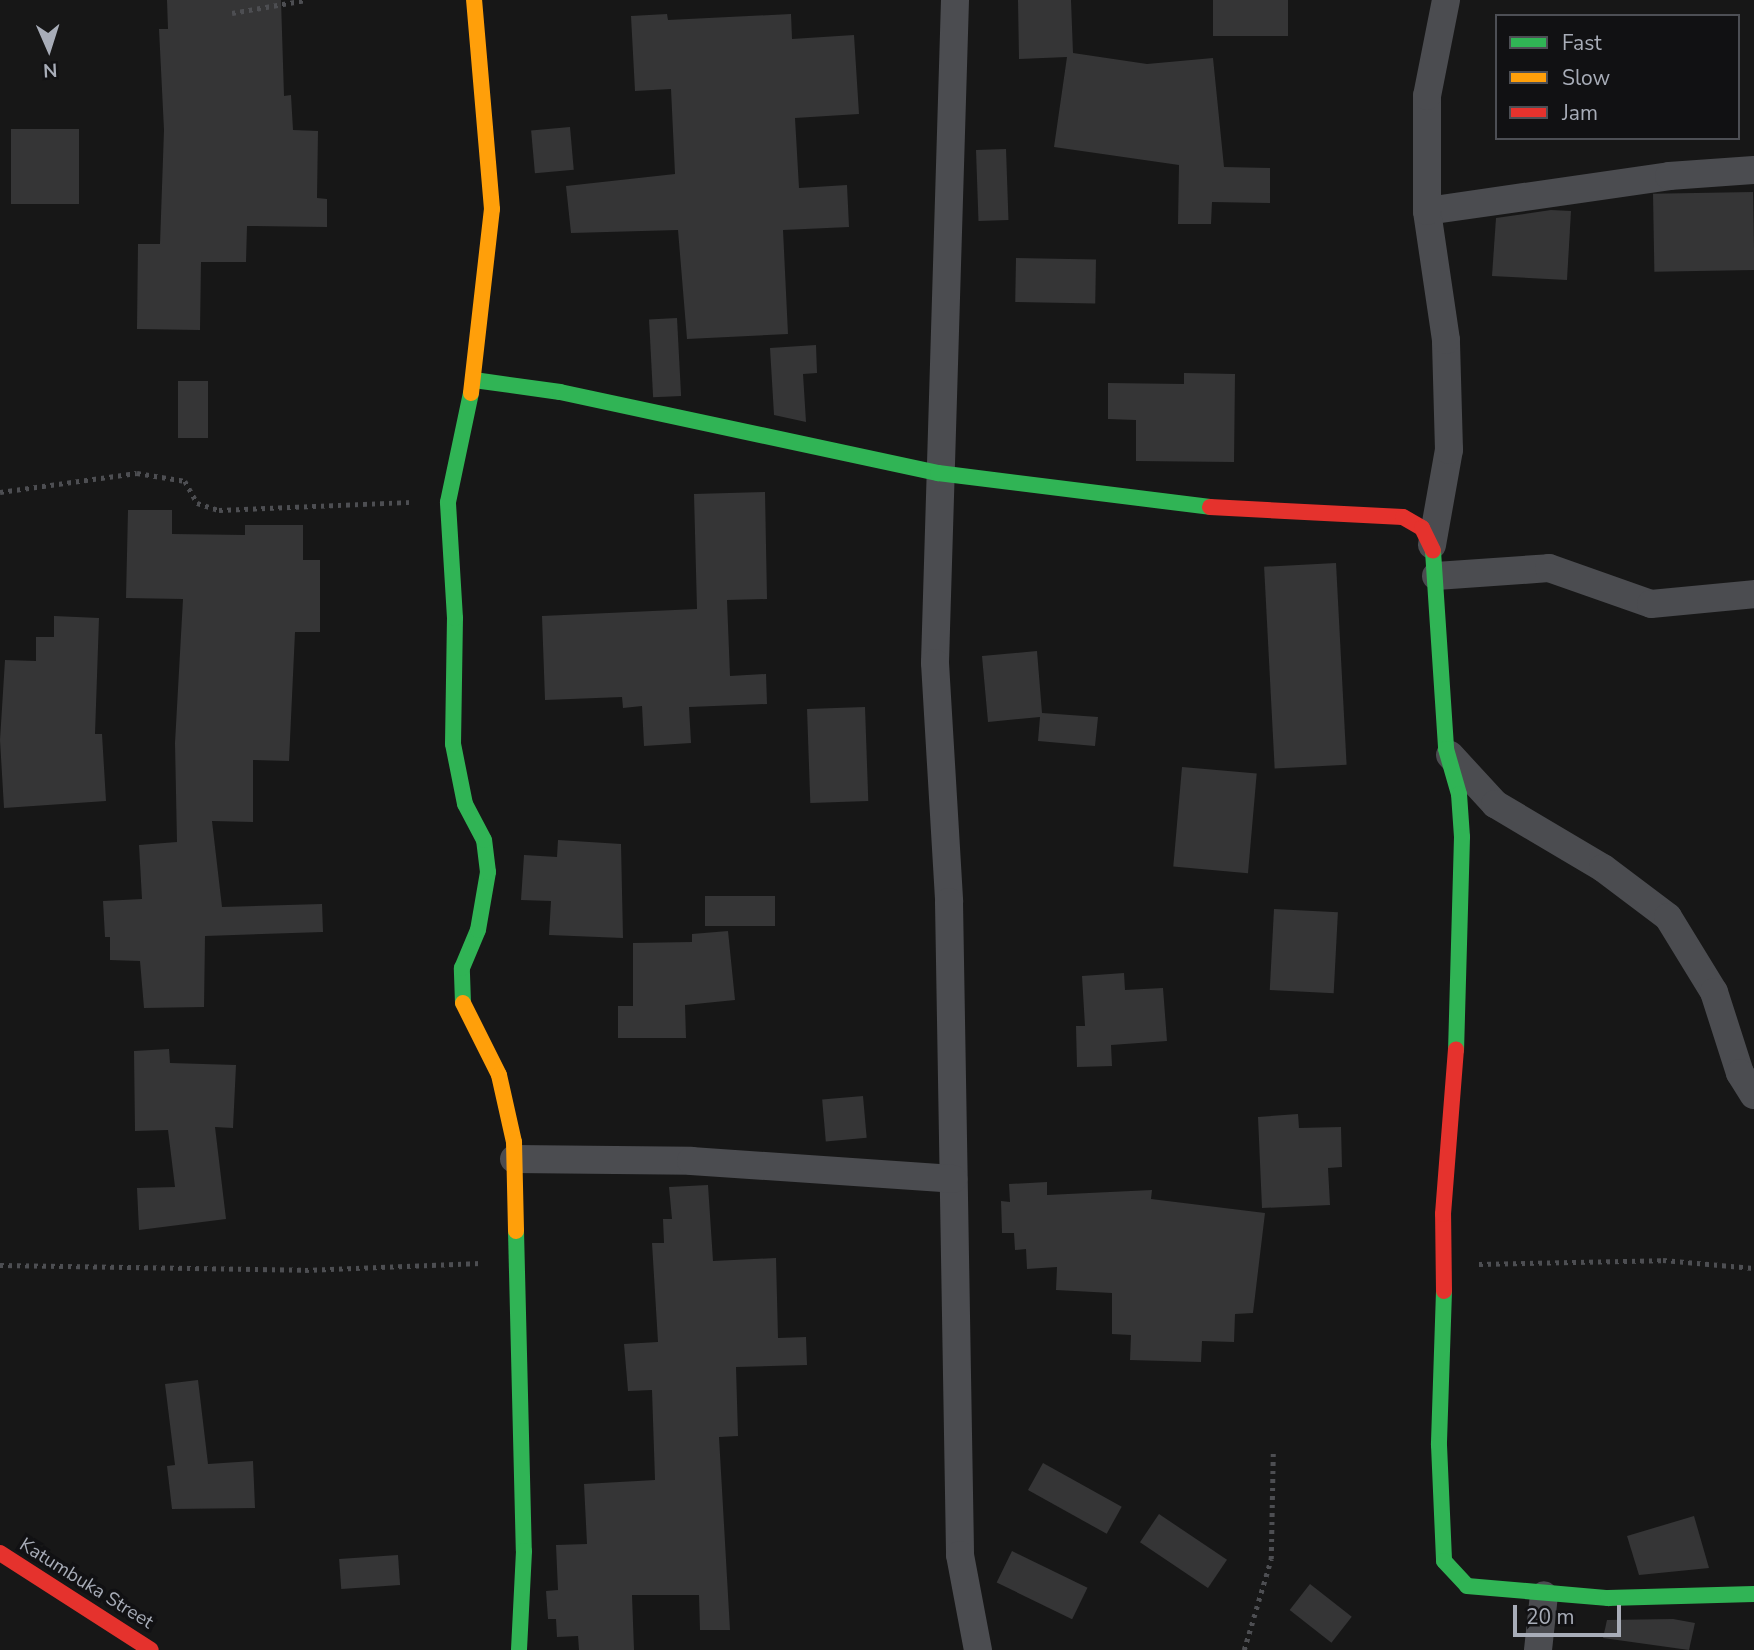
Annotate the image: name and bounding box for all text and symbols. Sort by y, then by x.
north arrow [14,14,84,84]
legend [1495,14,1740,140]
text: Fast [1562,29,1602,57]
text: N [42,57,58,83]
text: Slow [1562,64,1610,92]
text: Jam [1562,99,1598,127]
street label: Katumbuka Street [15,1534,157,1634]
scale bar [1516,1590,1624,1634]
text: 20 m [1526,1603,1575,1631]

